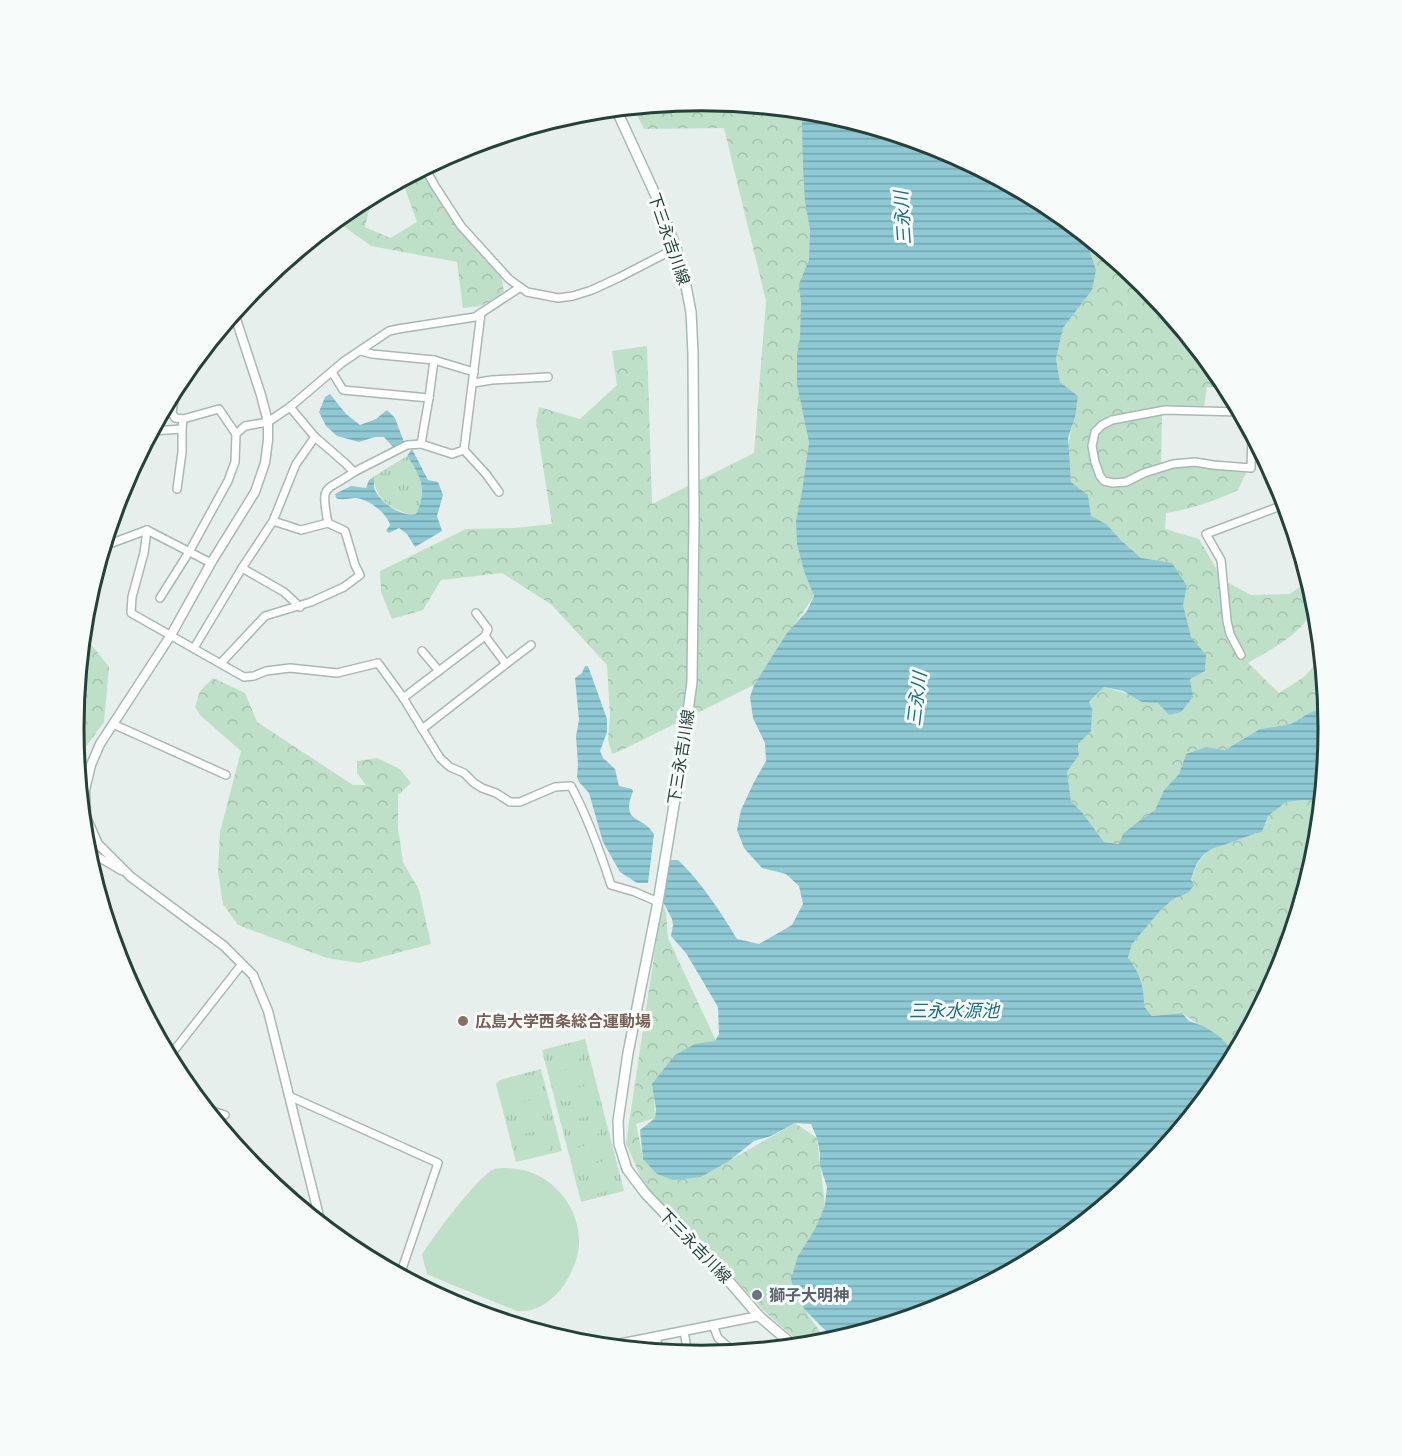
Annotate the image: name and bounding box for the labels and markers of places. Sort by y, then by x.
place label: 広島大学西条総合運動場 [475,1012,651,1030]
marker: 広島大学西条総合運動場 [456,1014,470,1028]
place label: 獅子大明神 [769,1286,849,1304]
marker: 獅子大明神 [750,1288,764,1302]

